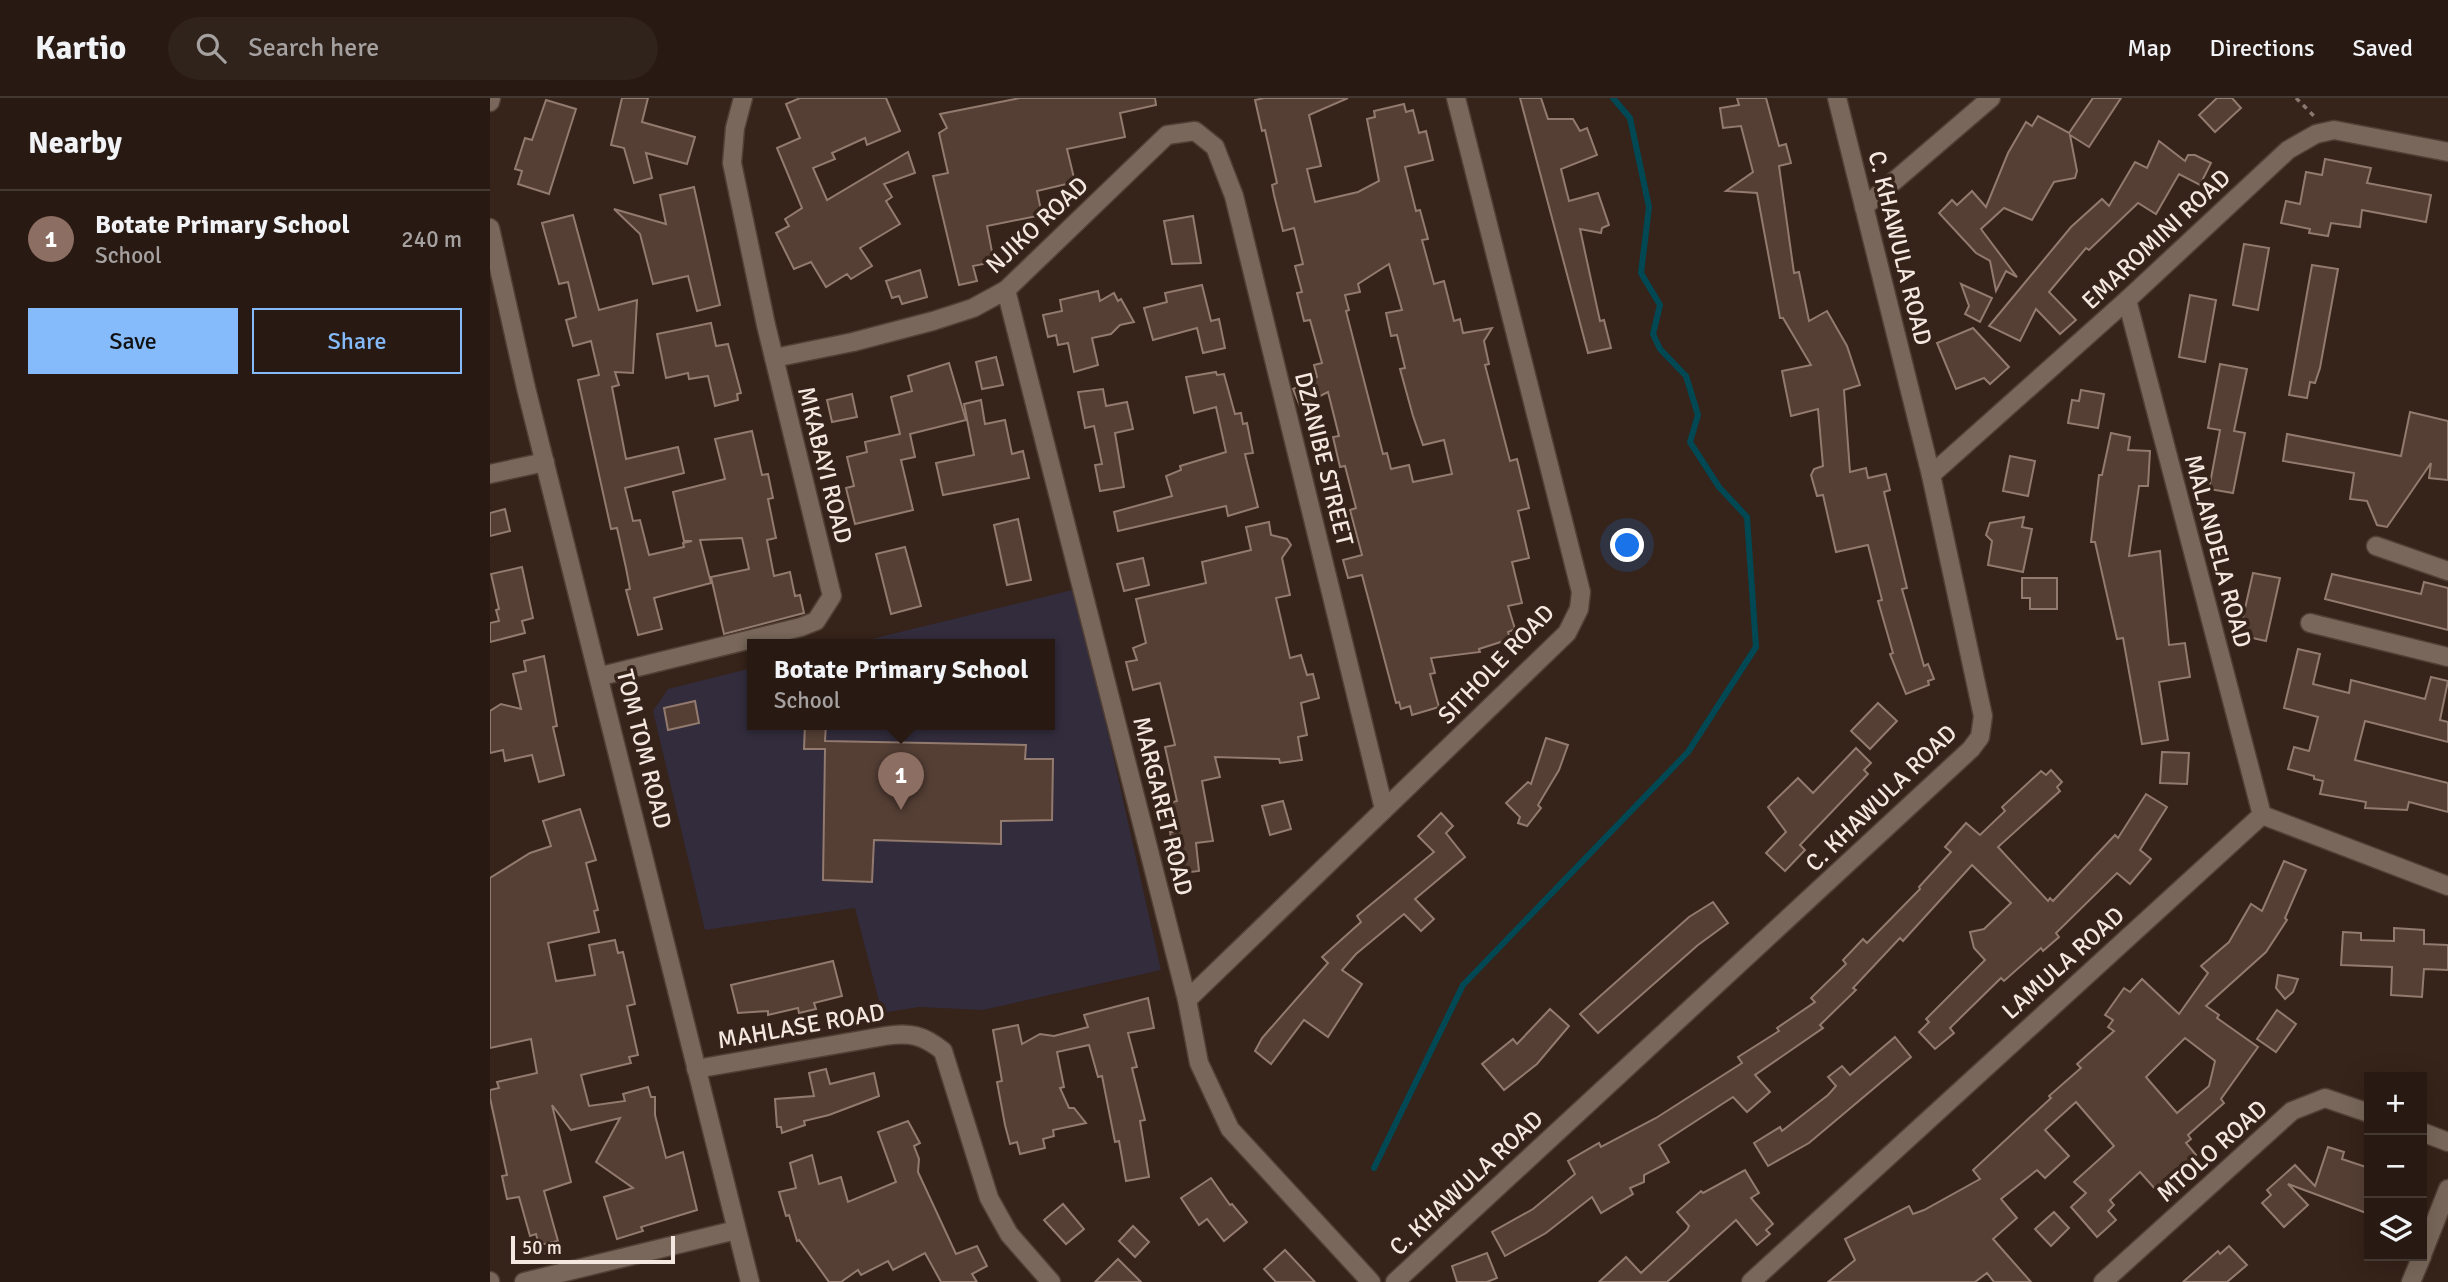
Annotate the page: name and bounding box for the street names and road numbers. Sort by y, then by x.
street label: C. KHAWULA ROAD [1861,148,1939,348]
street label: EMAROMINI ROAD [2075,162,2237,316]
street label: NJIKO ROAD [980,170,1094,280]
street label: DZANIBE STREET [1288,369,1360,549]
street label: MKABAYI ROAD [791,384,859,546]
street label: MALANDELA ROAD [2178,451,2258,651]
street label: SITHOLE ROAD [1431,598,1561,730]
street label: TOM TOM ROAD [610,666,678,832]
street label: MARGARET ROAD [1126,714,1200,898]
street label: C. KHAWULA ROAD [1799,718,1963,878]
street label: LAMULA ROAD [1996,900,2130,1026]
street label: MAHLASE ROAD [715,997,887,1055]
street label: MTOLO ROAD [2150,1093,2274,1209]
street label: C. KHAWULA ROAD [1383,1104,1549,1262]

